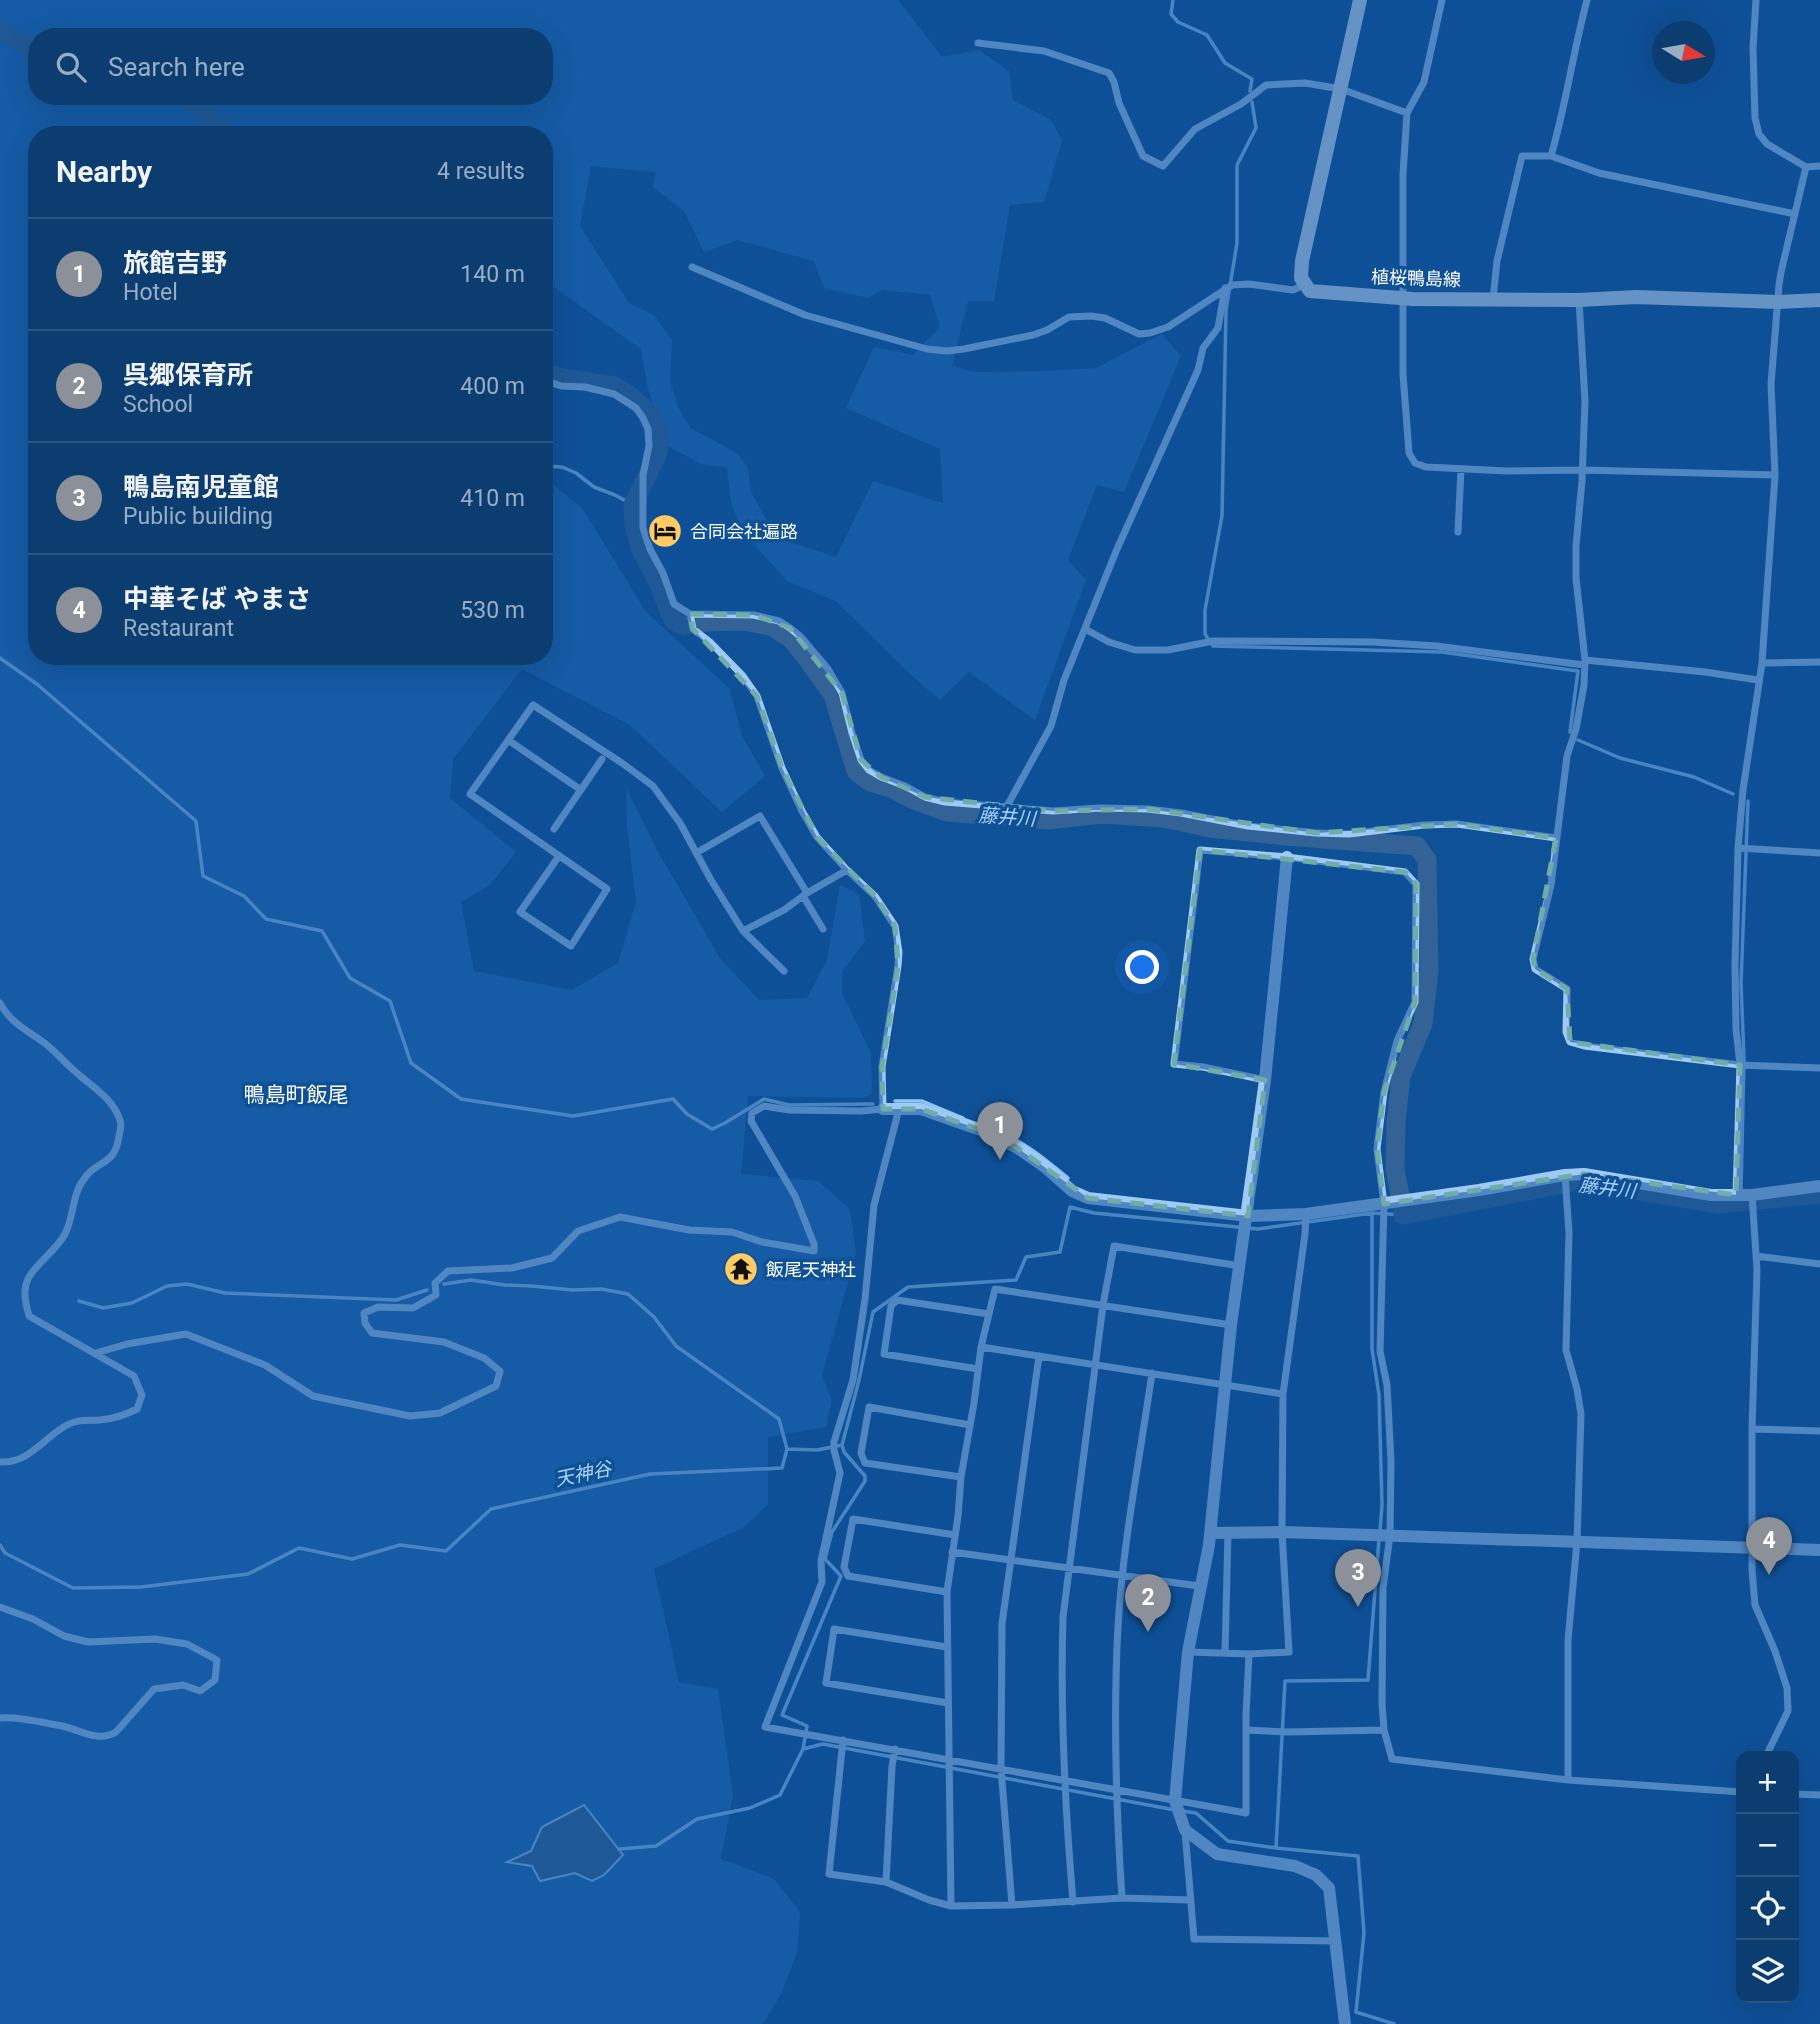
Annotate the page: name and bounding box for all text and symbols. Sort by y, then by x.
north arrow [1652,21,1715,84]
search box [28,28,553,105]
icon: search [52,48,90,86]
text: Search here [108,52,245,82]
text: Nearby [56,154,152,189]
text: 4 results [437,158,525,185]
text: 旅館吉野 [123,248,227,278]
text: 1 [72,261,86,288]
text: 140 m [460,261,525,288]
street label: 植桜鴨島線 [1371,266,1461,290]
text: Hotel [123,279,178,306]
text: 呉郷保育所 [123,360,253,390]
text: 2 [72,373,86,400]
text: 400 m [460,373,525,400]
text: School [123,391,193,418]
text: 鴨島南児童館 [123,472,279,502]
text: 3 [72,485,86,512]
text: 410 m [460,485,525,512]
text: Public building [123,503,273,530]
hotel icon: 合同会社遍路 [646,512,684,550]
place label: 合同会社遍路 [690,521,798,542]
text: 中華そば やまさ [123,584,311,614]
text: 4 [72,597,86,624]
text: 530 m [460,597,525,624]
text: Restaurant [123,615,234,642]
water label: 藤井川 [978,804,1038,831]
your location [1125,950,1159,984]
district label: 鴨島町飯尾 [244,1083,349,1107]
pin: 1 [977,1102,1023,1160]
water label: 藤井川 [1577,1173,1639,1203]
temple icon: 飯尾天神社 [722,1250,760,1288]
place label: 飯尾天神社 [766,1259,856,1280]
water label: 天神谷 [553,1456,615,1491]
pin: 4 [1746,1517,1792,1575]
pin: 3 [1335,1549,1381,1607]
pin: 2 [1125,1574,1171,1632]
map controls [1736,1751,1799,2003]
button: + [1736,1751,1799,1814]
button: − [1736,1814,1799,1877]
button: locate [1736,1877,1799,1940]
button: layers [1736,1940,1799,2003]

